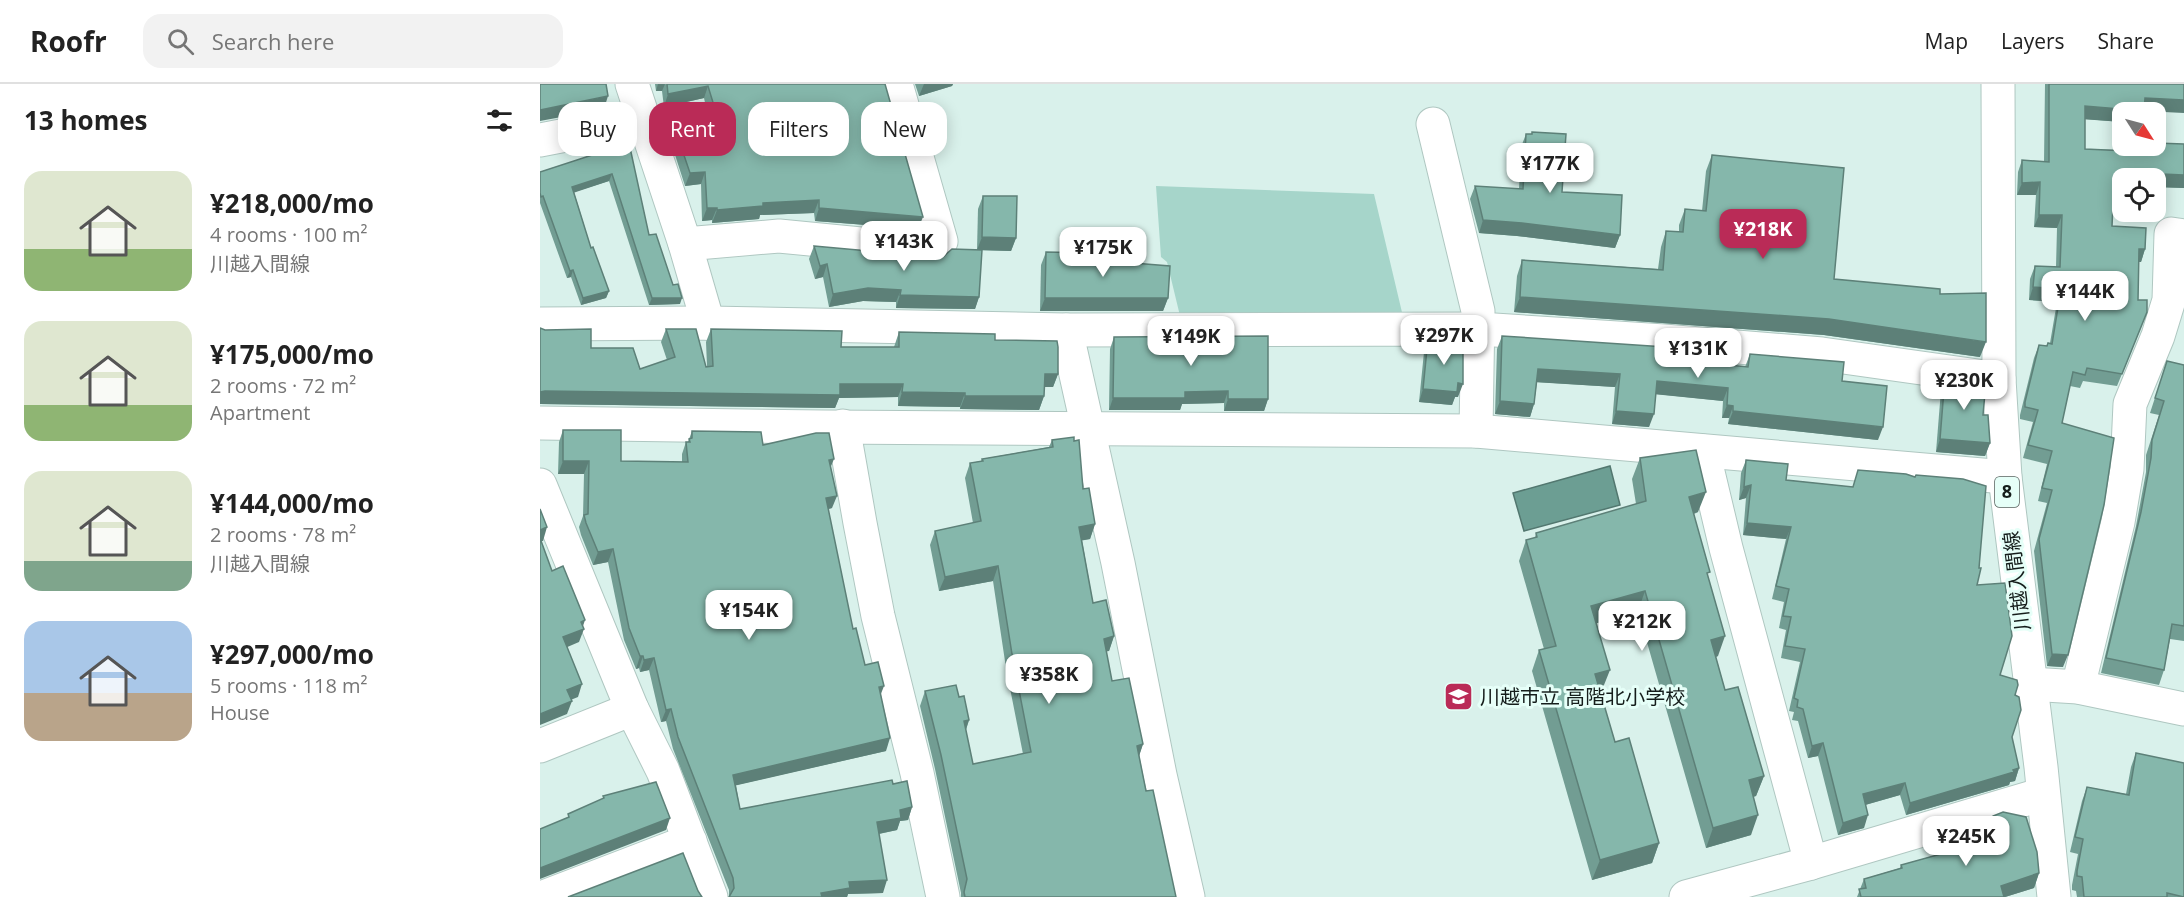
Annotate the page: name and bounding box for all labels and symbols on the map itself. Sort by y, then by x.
north arrow [2112,102,2166,156]
pin: ¥177K [1508,143,1592,194]
pin: ¥218K [1721,209,1805,260]
pin: ¥143K [862,221,946,272]
pin: ¥175K [1061,227,1145,278]
pin: ¥144K [2043,271,2127,322]
pin: ¥297K [1402,315,1486,366]
pin: ¥149K [1149,316,1233,367]
pin: ¥131K [1656,328,1740,379]
pin: ¥230K [1922,360,2006,411]
road number: 8 [1995,477,2019,507]
street label: 川越入間線 [1997,530,2036,632]
pin: ¥154K [707,590,791,641]
pin: ¥212K [1600,601,1684,652]
pin: ¥358K [1007,654,1091,705]
school or university icon: 川越市立 高階北小学校 [1443,681,1475,713]
place label: 川越市立 高階北小学校 [1480,683,1685,710]
pin: ¥245K [1924,816,2008,867]

